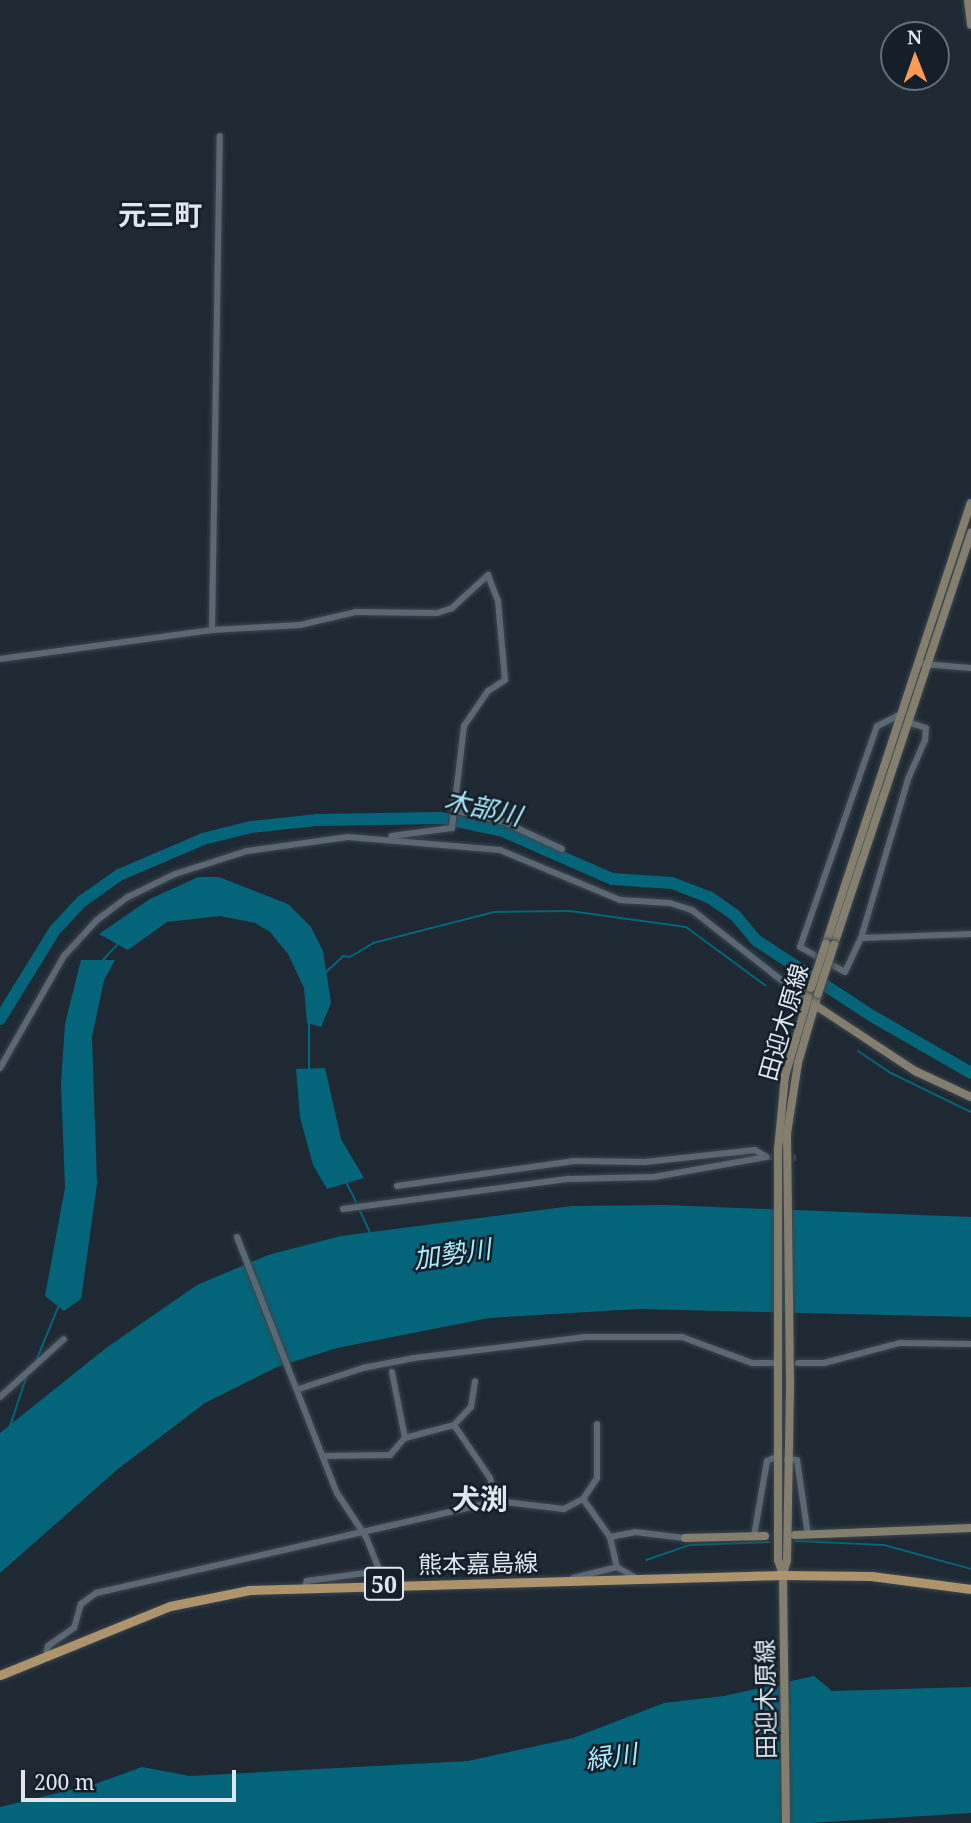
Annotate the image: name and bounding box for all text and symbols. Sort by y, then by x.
north arrow [880,21,950,91]
text: N [907,24,922,50]
district label: 元三町 [118,197,202,231]
water label: 木部川 [441,784,525,832]
street label: 田迎木原線 [753,960,813,1084]
water label: 加勢川 [411,1233,493,1275]
district label: 犬渕 [452,1481,508,1515]
street label: 熊本嘉島線 [418,1548,538,1578]
road number: 50 [363,1564,405,1604]
street label: 田迎木原線 [750,1639,780,1759]
water label: 緑川 [583,1738,639,1776]
scale bar [24,1756,240,1800]
text: 200 m [34,1768,95,1796]

